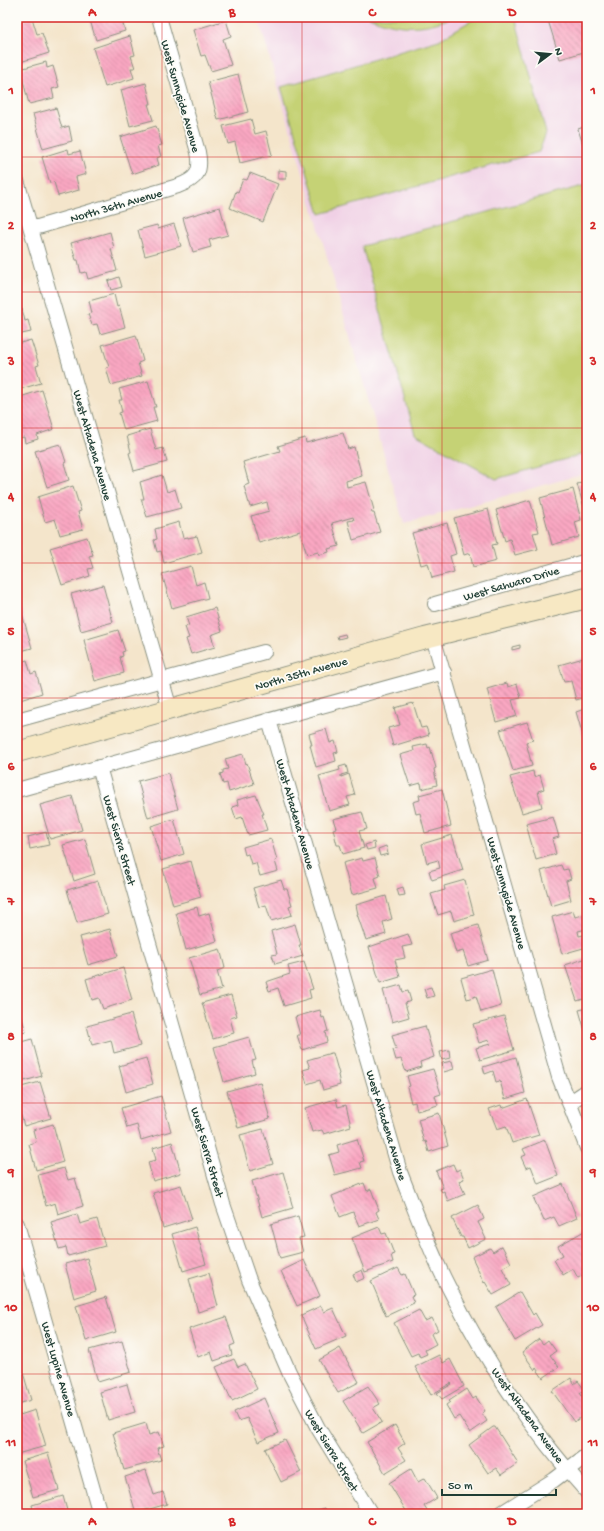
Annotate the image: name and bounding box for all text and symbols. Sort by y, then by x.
text: A [87,6,97,21]
text: B [228,6,237,21]
text: C [367,6,377,21]
text: D [507,6,517,21]
north arrow [530,34,570,74]
street label: West Sunnyside Avenue [156,39,202,155]
text: N [551,47,564,57]
text: 1 [7,84,14,99]
text: 1 [589,84,596,99]
street label: North 36th Avenue [69,187,165,227]
text: 2 [8,219,15,234]
text: 2 [590,219,597,234]
text: 3 [7,355,15,370]
text: 3 [589,355,597,370]
street label: West Altadena Avenue [69,389,114,503]
text: 4 [7,490,15,505]
text: 4 [589,490,597,505]
street label: West Sahuaro Drive [462,564,562,605]
text: 5 [8,625,15,640]
text: 5 [590,625,597,640]
street label: North 35th Avenue [254,655,350,695]
street label: West Altadena Avenue [272,758,317,872]
text: 6 [8,760,15,775]
text: 6 [590,760,597,775]
street label: West Sierra Street [99,794,138,888]
street label: West Sunnyside Avenue [482,836,528,952]
text: 7 [7,895,16,910]
text: 7 [589,895,598,910]
text: 8 [7,1030,15,1045]
text: 8 [589,1030,597,1045]
street label: West Altadena Avenue [362,1069,409,1183]
street label: West Sierra Street [187,1106,226,1200]
text: 9 [7,1166,15,1181]
text: 9 [589,1166,597,1181]
text: 10 [4,1301,18,1316]
text: 10 [586,1301,600,1316]
street label: West Lupine Avenue [37,1321,78,1419]
street label: West Altadena Avenue [487,1366,566,1467]
street label: West Sierra Street [300,1408,361,1495]
text: 11 [5,1436,16,1451]
text: 11 [587,1436,598,1451]
scale bar [442,1471,556,1497]
text: 50 m [448,1480,473,1494]
text: A [87,1515,97,1530]
text: B [228,1515,237,1530]
text: C [367,1515,377,1530]
text: D [507,1515,517,1530]

